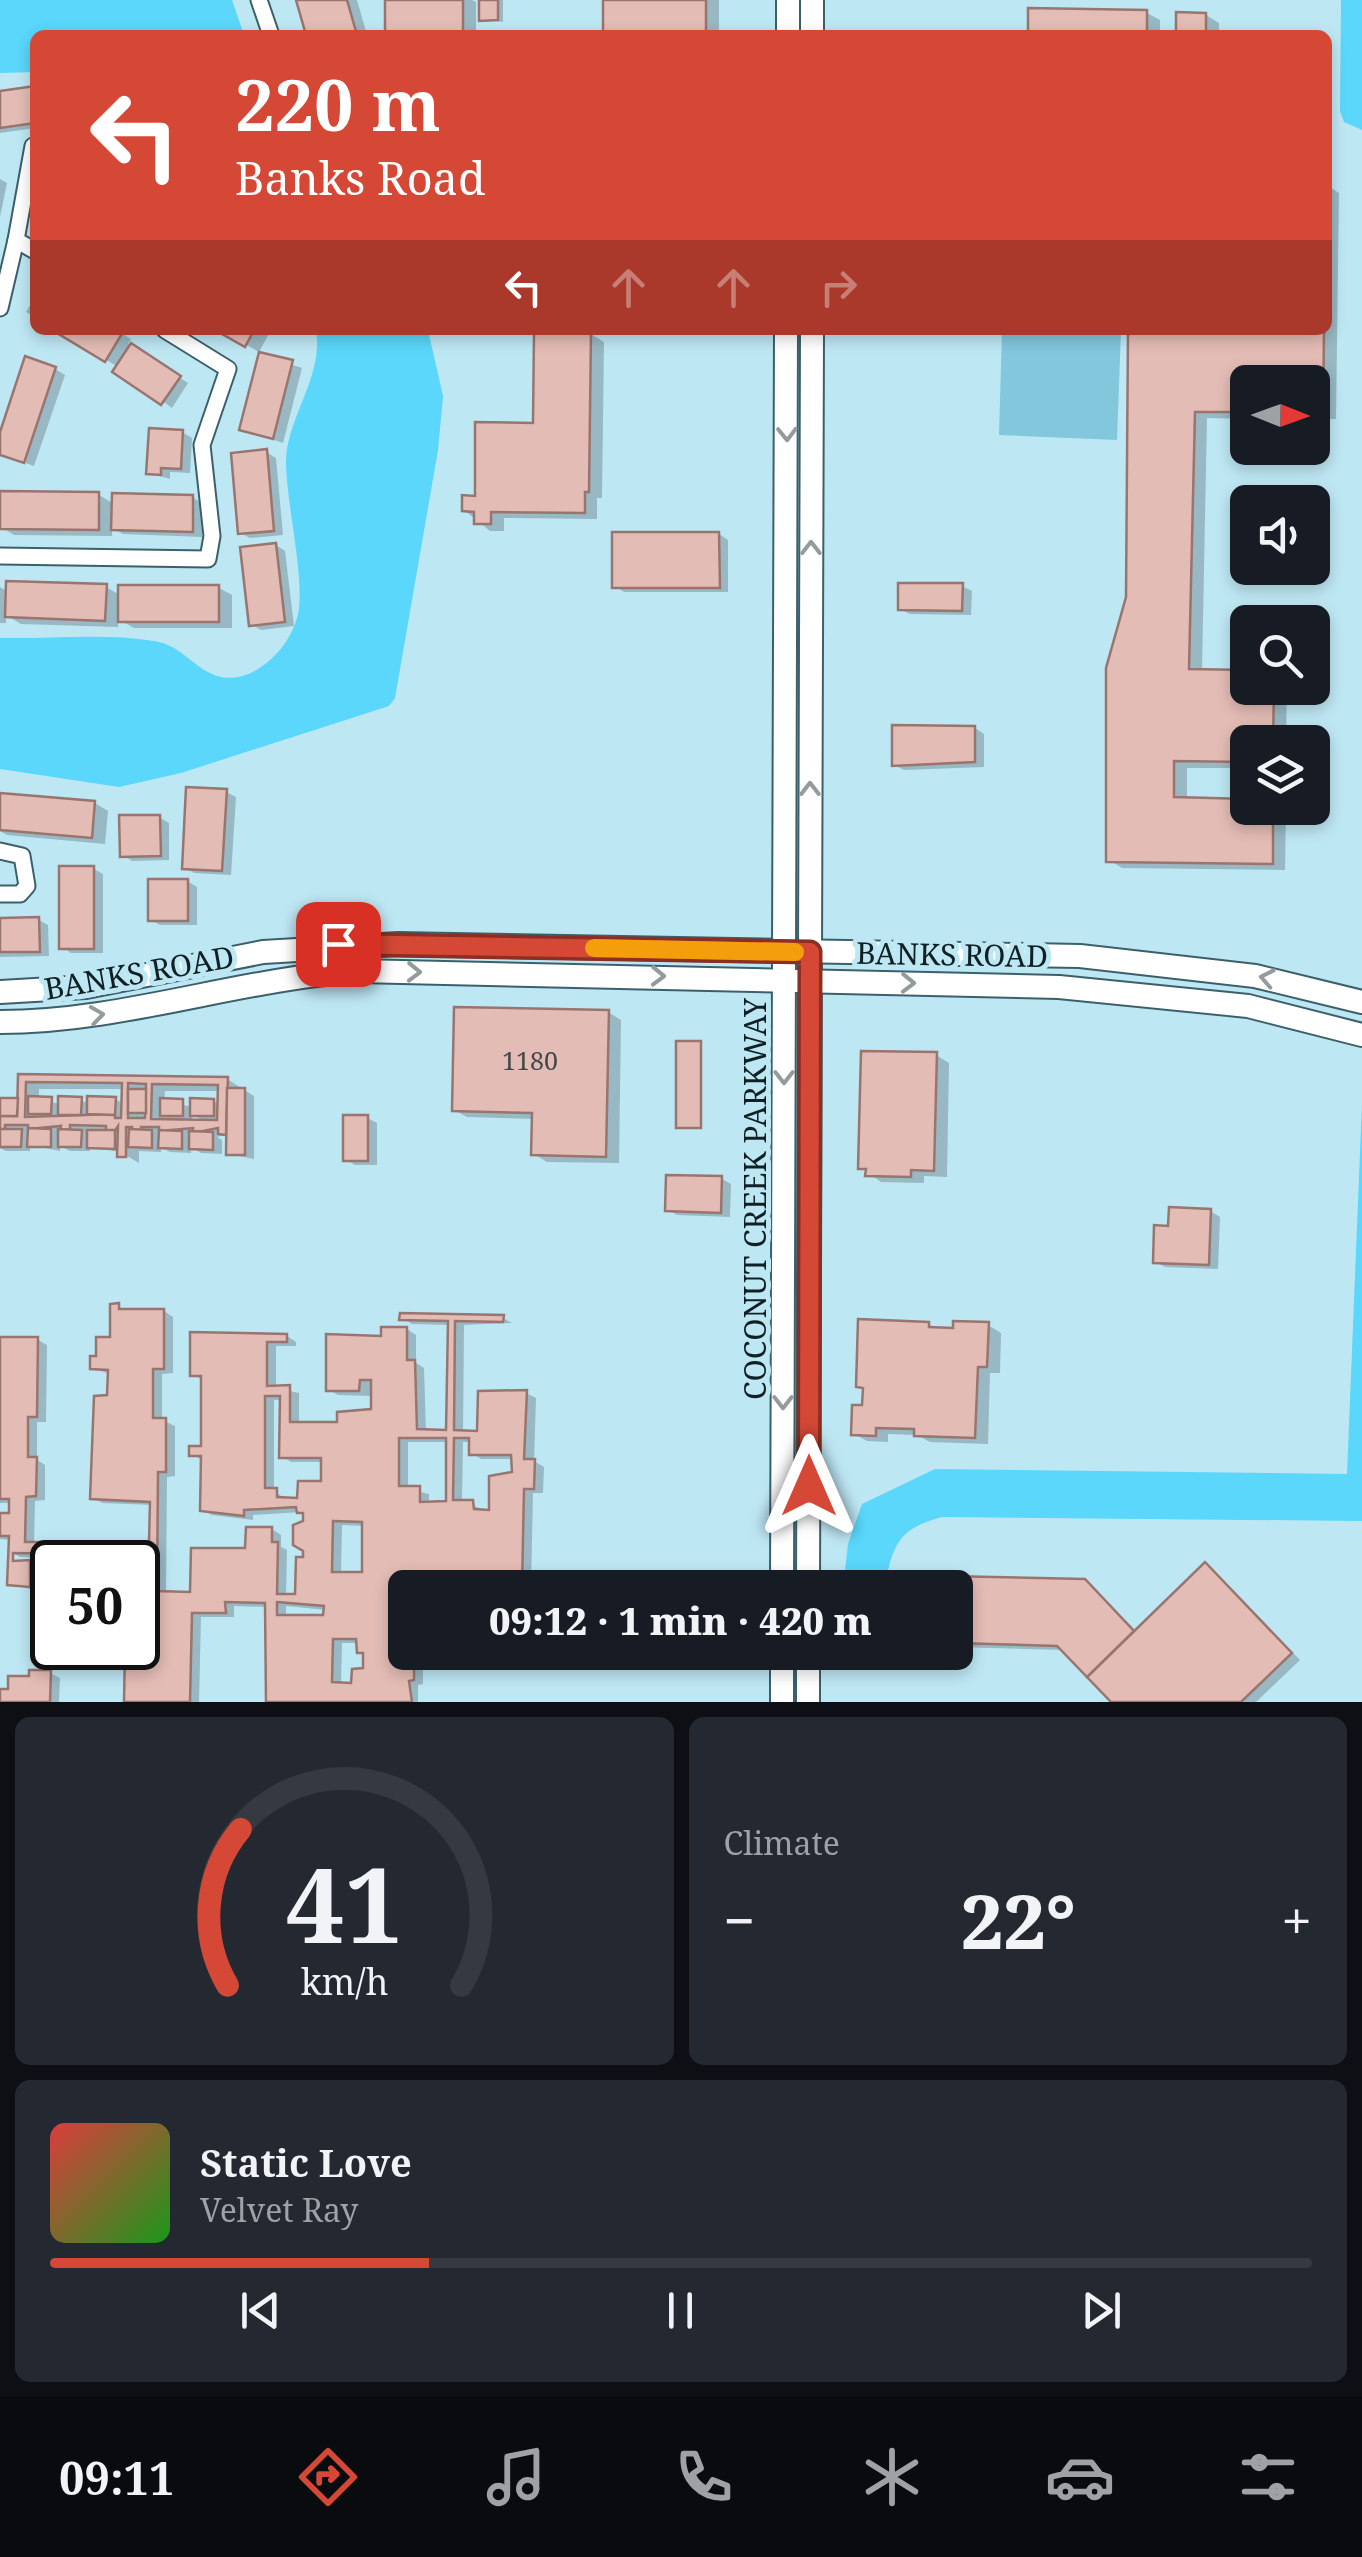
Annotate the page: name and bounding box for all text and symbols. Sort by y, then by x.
text: 220 m [235,56,441,152]
icon: left [70,70,200,200]
text: Banks Road [235,147,486,208]
icon: left [496,260,551,315]
icon: ahead [601,260,656,315]
icon: ahead [706,260,761,315]
icon: right [811,260,866,315]
north arrow [1230,365,1330,465]
map controls [1230,365,1330,825]
one-way arrow [776,426,797,442]
button: sound [1230,485,1330,585]
one-way arrow [800,539,822,554]
button: search [1230,605,1330,705]
button: layers [1230,725,1330,825]
one-way arrow [799,781,821,796]
pin [296,902,381,987]
icon: arrive [311,917,366,972]
street label: BANKS ROAD [856,932,1048,976]
street label: BANKS ROAD [41,935,237,1009]
one-way arrow [406,961,422,983]
one-way arrow [651,965,667,986]
one-way arrow [1259,969,1276,990]
one-way arrow [901,973,917,994]
street label: COCONUT CREEK PARKWAY [734,998,775,1400]
one-way arrow [89,1006,105,1027]
house number: 1180 [502,1043,558,1077]
one-way arrow [773,1070,795,1085]
one-way arrow [772,1394,794,1410]
position arrow [757,1434,861,1538]
speed limit sign: 50 [30,1540,160,1670]
text: 09:12 · 1 min · 420 m [489,1594,872,1646]
text: Climate [724,1821,840,1864]
text: 41 [285,1832,403,1973]
text: 22° [961,1869,1076,1971]
text: − [724,1882,755,1957]
text: + [1281,1882,1312,1957]
text: km/h [300,1957,388,2005]
text: Static Love [200,2136,412,2188]
text: Velvet Ray [200,2188,358,2231]
icon: previous [233,2283,288,2338]
icon: pause [653,2283,708,2338]
icon: next [1074,2283,1129,2338]
icon: directions [293,2442,363,2512]
icon: music [481,2442,551,2512]
icon: phone [669,2442,739,2512]
icon: climate [857,2442,927,2512]
icon: car [1045,2442,1115,2512]
icon: filters [1233,2442,1303,2512]
text: 09:11 [59,2447,174,2508]

